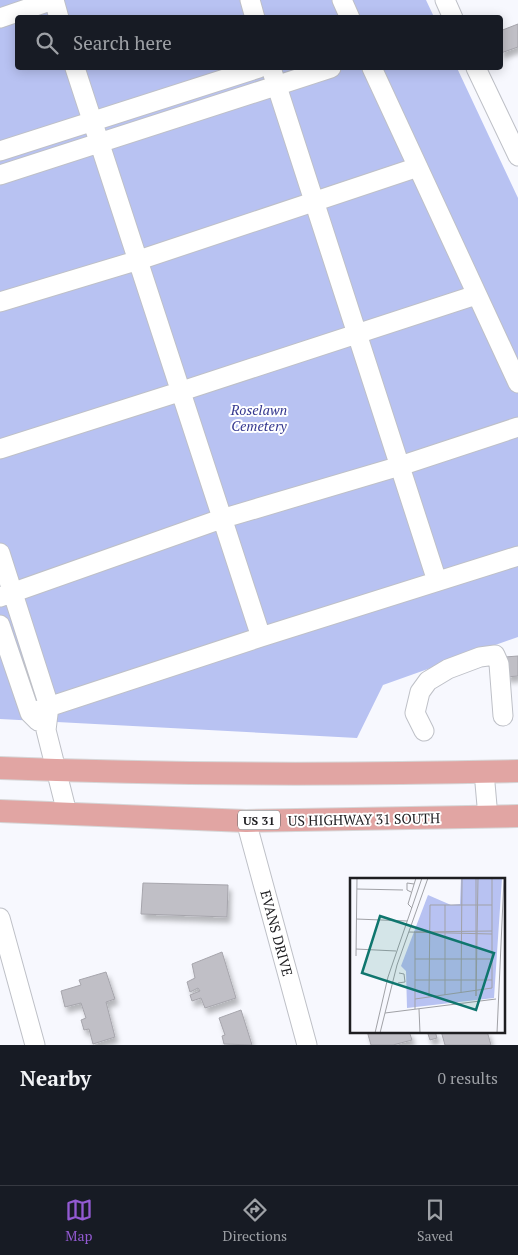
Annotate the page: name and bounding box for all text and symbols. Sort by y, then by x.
search box [15,15,503,70]
icon: search [33,29,61,57]
text: Search here [73,30,172,55]
park label: Roselawn Cemetery [230,400,287,435]
street label: US HIGHWAY 31 SOUTH [288,808,440,830]
road number: US 31 [238,810,280,830]
inset map [350,878,506,1032]
street label: EVANS DRIVE [256,888,298,978]
text: Nearby [20,1064,91,1092]
text: 0 results [438,1067,498,1089]
tab: Map [65,1196,93,1245]
tab: Directions [223,1196,287,1245]
tab: Saved [417,1196,453,1245]

